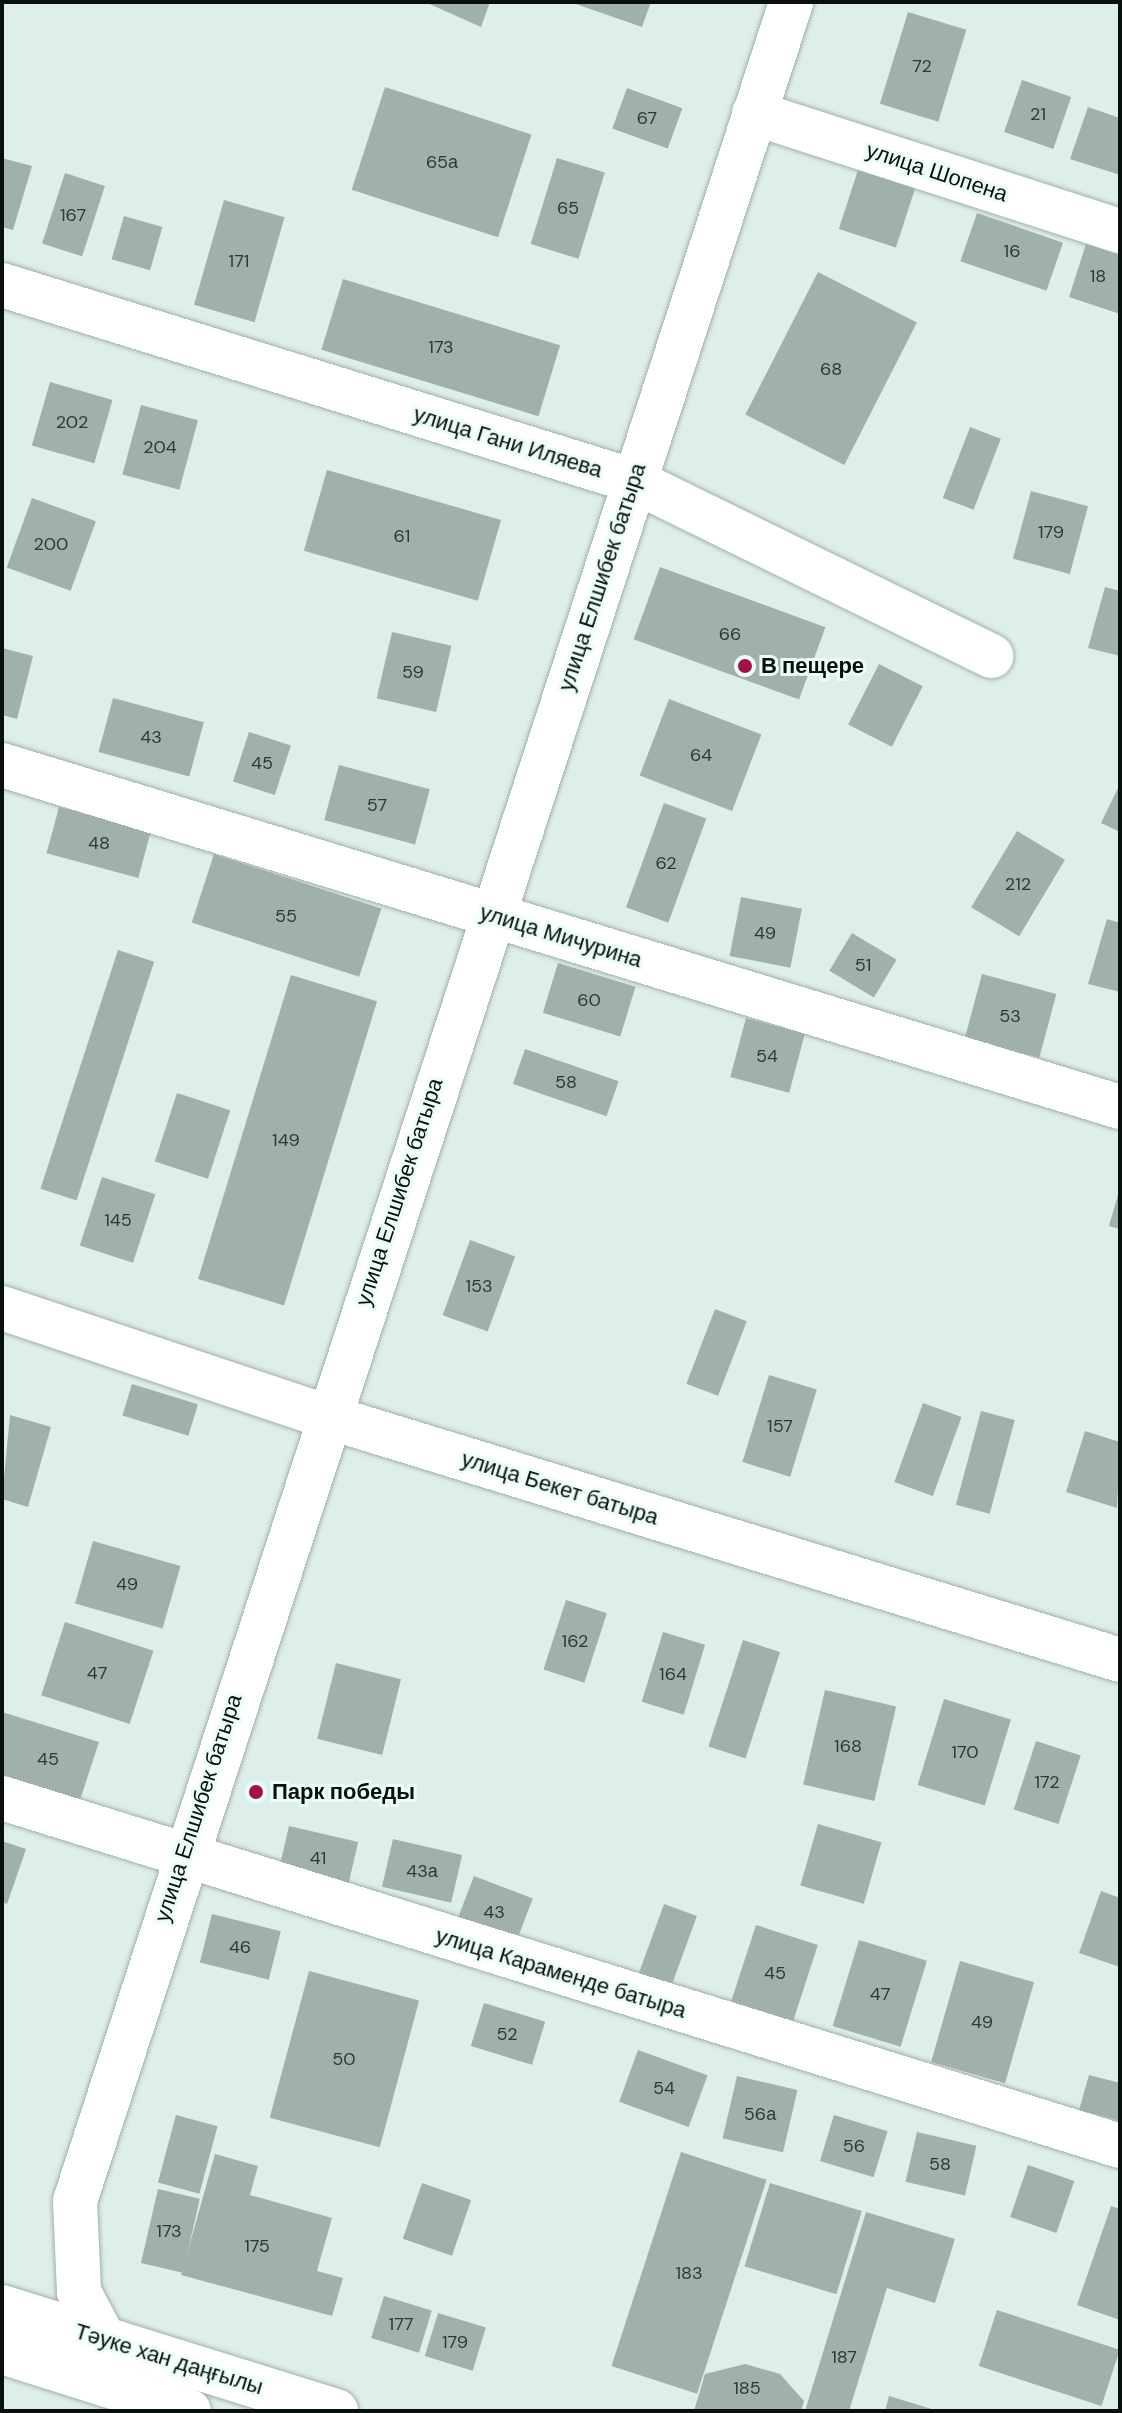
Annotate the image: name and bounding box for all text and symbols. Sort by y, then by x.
house number: 72 [912,55,932,77]
house number: 21 [1030,103,1046,125]
house number: 67 [637,107,657,129]
street label: улица Шопена [863,137,1011,207]
house number: 65а [426,151,458,173]
house number: 65 [557,197,579,219]
house number: 167 [60,204,86,226]
house number: 16 [1004,240,1020,262]
house number: 171 [229,250,249,272]
house number: 18 [1090,265,1106,287]
house number: 173 [428,336,454,358]
house number: 68 [820,358,842,380]
street label: улица Гани Иляева [410,401,606,483]
house number: 202 [56,411,88,433]
house number: 204 [143,436,177,458]
street label: улица Елшибек батыра [553,460,651,694]
house number: 179 [1038,521,1064,543]
house number: 61 [394,525,410,547]
house number: 200 [34,533,68,555]
house number: 66 [719,623,741,645]
place label: В пещере [761,653,864,679]
marker: В пещере [736,657,754,675]
house number: 59 [402,661,424,683]
house number: 43 [140,726,162,748]
house number: 64 [690,744,712,766]
house number: 45 [251,752,273,774]
house number: 57 [367,794,387,816]
house number: 48 [88,832,110,854]
house number: 62 [655,852,677,874]
house number: 212 [1005,873,1031,895]
street label: улица Мичурина [477,899,645,973]
house number: 55 [275,905,297,927]
house number: 49 [754,922,776,944]
house number: 51 [855,954,871,976]
house number: 60 [577,989,601,1011]
house number: 53 [999,1005,1021,1027]
house number: 54 [756,1045,778,1067]
house number: 58 [555,1071,577,1093]
street label: улица Елшибек батыра [350,1075,448,1309]
house number: 149 [272,1129,300,1151]
house number: 145 [104,1209,132,1231]
house number: 153 [465,1275,493,1297]
house number: 157 [767,1415,793,1437]
street label: улица Бекет батыра [458,1445,662,1531]
house number: 49 [116,1573,138,1595]
house number: 162 [562,1630,588,1652]
house number: 47 [87,1662,107,1684]
house number: 164 [659,1663,687,1685]
street label: улица Елшибек батыра [149,1691,247,1925]
house number: 168 [834,1735,862,1757]
house number: 170 [951,1741,979,1763]
house number: 45 [37,1748,59,1770]
house number: 172 [1034,1771,1060,1793]
place label: Парк победы [272,1779,415,1805]
marker: Парк победы [247,1783,265,1801]
house number: 41 [310,1847,326,1869]
house number: 43а [406,1860,438,1882]
house number: 43 [483,1901,505,1923]
street label: улица Караменде батыра [433,1922,689,2024]
house number: 46 [229,1936,251,1958]
house number: 45 [764,1962,786,1984]
house number: 47 [870,1983,890,2005]
house number: 49 [971,2011,993,2033]
house number: 52 [496,2023,518,2045]
house number: 50 [332,2048,356,2070]
house number: 54 [653,2077,675,2099]
house number: 56а [744,2103,776,2125]
house number: 56 [843,2135,865,2157]
house number: 58 [929,2153,951,2175]
house number: 173 [156,2220,182,2242]
house number: 175 [244,2235,270,2257]
house number: 183 [675,2262,703,2284]
house number: 177 [389,2313,413,2335]
street label: Тәуке хан даңғылы [72,2318,266,2400]
house number: 179 [442,2331,468,2353]
house number: 187 [831,2346,857,2368]
house number: 185 [733,2377,761,2399]

